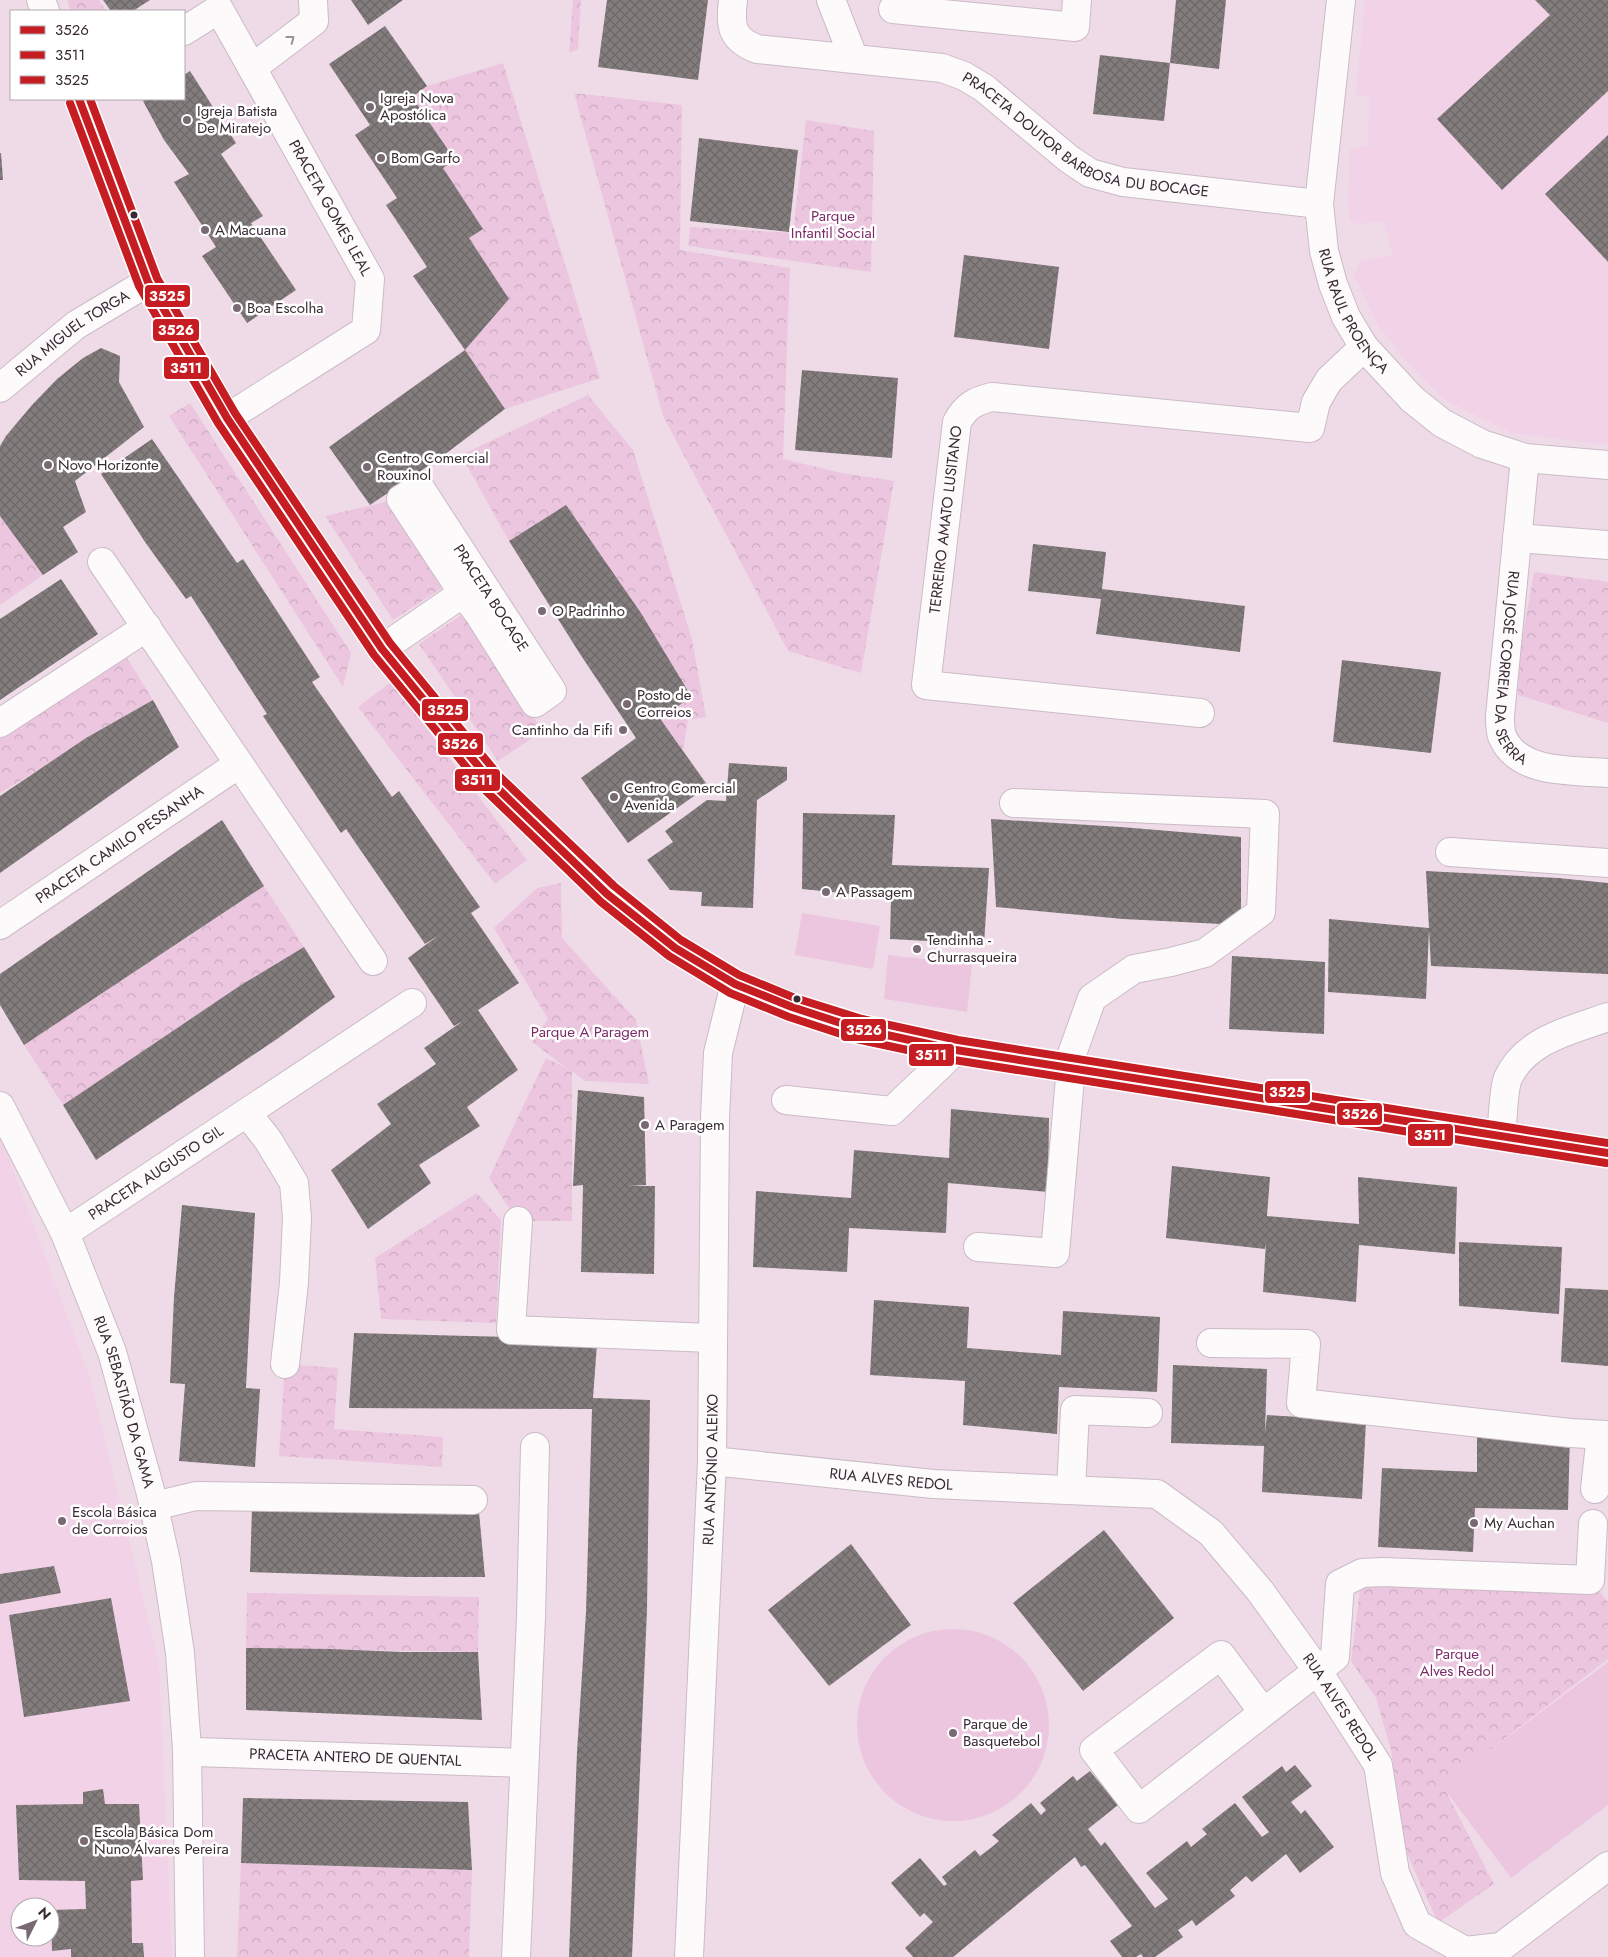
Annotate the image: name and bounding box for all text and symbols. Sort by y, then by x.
legend [10,10,185,100]
text: 3526 [55,19,89,41]
one-way arrow [285,36,294,44]
text: 3511 [55,44,85,66]
street label: PRACETA DOUTOR BARBOSA DU BOCAGE [958,66,1210,203]
text: 3525 [55,69,89,91]
place label: Igreja Nova Apostólica [380,87,454,126]
place label: Igreja Batista De Miratejo [197,100,277,139]
marker: Igreja Nova Apostólica [364,101,376,113]
marker: Igreja Batista De Miratejo [181,114,193,126]
street label: PRACETA GOMES LEAL [283,136,377,280]
place label: Bom Garfo [391,147,460,169]
marker: Bom Garfo [375,152,387,164]
park label: Parque Infantil Social [791,205,875,244]
unlabelled marker [129,210,139,220]
place label: A Macuana [215,219,286,241]
marker: A Macuana [199,224,211,236]
street label: RUA RAUL PROENÇA [1313,246,1394,379]
line badge: 3525 [144,284,191,308]
street label: RUA MIGUEL TORGA [11,285,134,382]
text: 3525 [149,286,185,306]
place label: Boa Escolha [247,297,323,319]
marker: Boa Escolha [231,302,243,314]
line badge: 3526 [152,318,200,342]
text: 3526 [158,320,194,340]
line badge: 3511 [163,356,210,380]
text: 3511 [170,358,202,378]
street label: TERREIRO AMATO LUSITANO [923,424,968,615]
place label: Centro Comercial Rouxinol [377,447,489,486]
place label: Novo Horizonte [58,454,159,476]
marker: Novo Horizonte [42,459,54,471]
marker: Centro Comercial Rouxinol [361,461,373,473]
street label: PRACETA BOCAGE [448,540,534,656]
street label: RUA JOSÉ CORREIA DA SERRA [1489,570,1532,771]
place label: O Padrinho [552,600,625,622]
marker: O Padrinho [536,605,548,617]
place label: Posto de Correios [637,684,692,723]
line badge: 3525 [421,698,469,722]
marker: Posto de Correios [621,698,633,710]
text: 3525 [427,700,463,720]
place label: Cantinho da Fifi [512,719,613,741]
marker: Cantinho da Fifi [617,724,629,736]
line badge: 3526 [437,732,484,756]
text: 3526 [442,734,478,754]
line badge: 3511 [454,768,501,792]
text: 3511 [461,770,493,790]
place label: Centro Comercial Avenida [624,777,736,816]
street label: PRACETA CAMILO PESSANHA [31,780,208,909]
marker: Centro Comercial Avenida [608,791,620,803]
place label: A Passagem [836,881,913,903]
marker: A Passagem [820,886,832,898]
place label: Tendinha - Churrasqueira [927,929,1017,968]
marker: Tendinha - Churrasqueira [911,943,923,955]
unlabelled marker [792,994,802,1004]
line badge: 3526 [840,1018,887,1042]
text: 3526 [846,1020,882,1040]
park label: Parque A Paragem [531,1021,649,1043]
line badge: 3511 [908,1043,955,1067]
text: 3511 [915,1045,947,1065]
line badge: 3525 [1264,1080,1311,1104]
text: 3525 [1269,1082,1305,1102]
line badge: 3526 [1336,1102,1383,1126]
text: 3526 [1342,1104,1378,1124]
place label: A Paragem [655,1114,725,1136]
marker: A Paragem [639,1119,651,1131]
street label: PRACETA AUGUSTO GIL [84,1120,228,1226]
line badge: 3511 [1407,1123,1454,1147]
text: 3511 [1414,1125,1446,1145]
street label: RUA SEBASTIÃO DA GAMA [88,1313,160,1491]
street label: RUA ANTÓNIO ALEIXO [697,1393,724,1546]
street label: RUA ALVES REDOL [828,1462,953,1496]
place label: Escola Básica de Corroios [72,1501,157,1540]
place label: My Auchan [1484,1512,1555,1534]
marker: Escola Básica de Corroios [56,1515,68,1527]
marker: My Auchan [1468,1517,1480,1529]
park label: Parque Alves Redol [1420,1643,1494,1682]
street label: RUA ALVES REDOL [1297,1649,1383,1765]
place label: Parque de Basquetebol [963,1713,1040,1752]
marker: Parque de Basquetebol [947,1727,959,1739]
street label: PRACETA ANTERO DE QUENTAL [249,1743,462,1772]
place label: Escola Básica Dom Nuno Álvares Pereira [94,1821,229,1860]
marker: Escola Básica Dom Nuno Álvares Pereira [78,1835,90,1847]
north arrow [10,1897,60,1947]
text: N [34,1902,56,1924]

